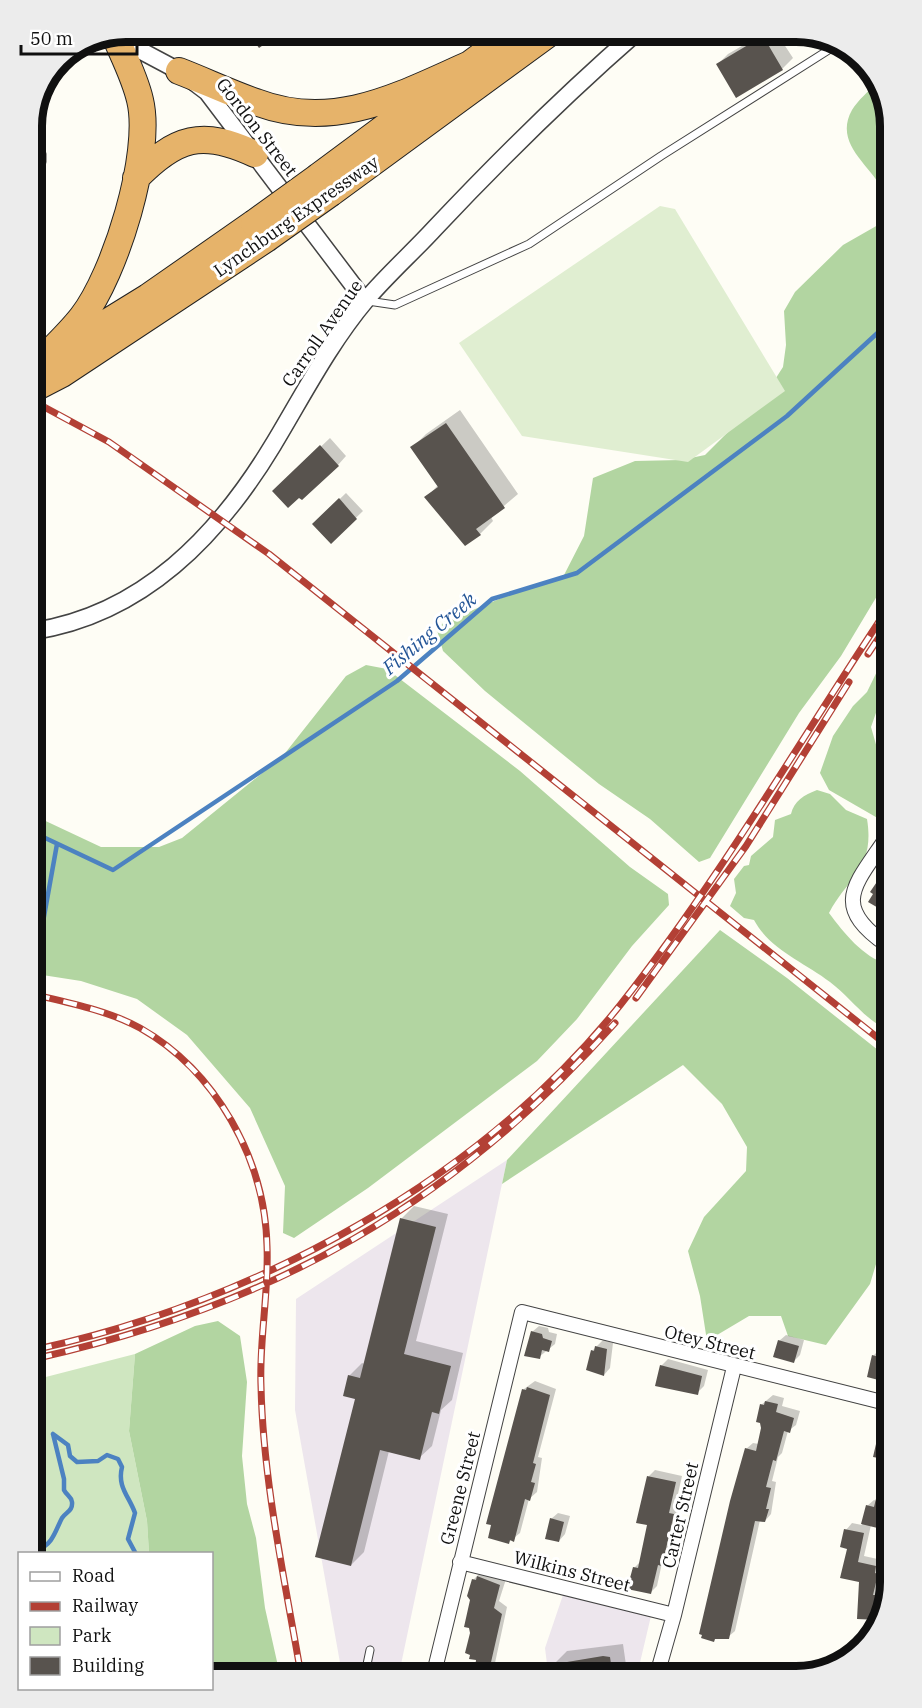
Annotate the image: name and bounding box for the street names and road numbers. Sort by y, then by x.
street label: Gordon Street [211,73,303,181]
street label: Lynchburg Expressway [209,150,383,282]
street label: Carroll Avenue [277,275,367,391]
street label: Otey Street [662,1320,758,1364]
street label: Greene Street [435,1429,485,1547]
street label: Carter Street [657,1460,703,1570]
street label: Wilkins Street [511,1545,633,1597]

